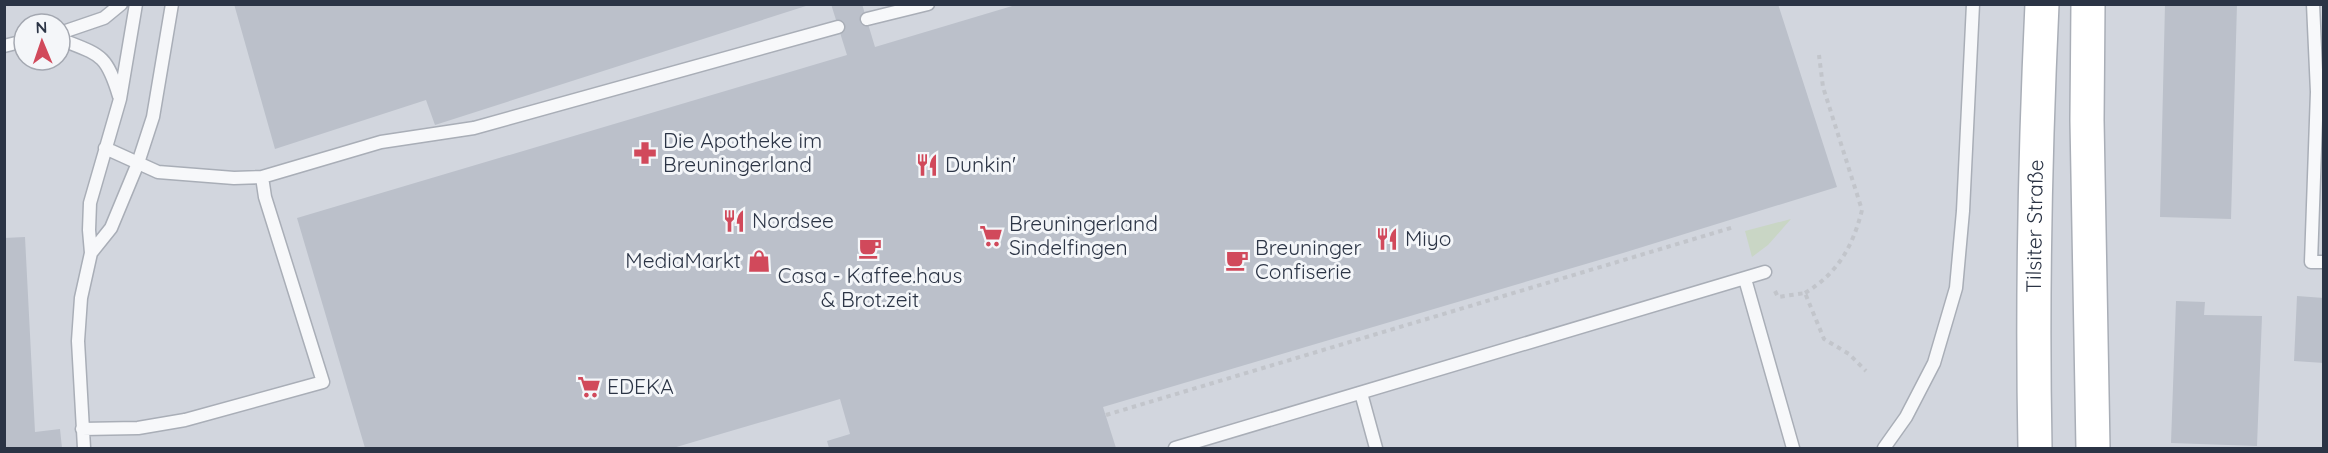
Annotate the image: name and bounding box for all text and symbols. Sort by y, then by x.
north arrow [12,12,72,72]
text: N [35,17,48,37]
place label: Die Apotheke im Breuningerland [663,127,822,177]
pharmacy icon: Die Apotheke im Breuningerland [632,140,658,166]
place label: Dunkin' [945,151,1016,177]
restaurant icon: Dunkin' [914,152,940,178]
street label: Tilsiter Straße [2020,159,2048,293]
place label: Nordsee [752,207,834,233]
restaurant icon: Nordsee [721,208,747,234]
place label: Breuningerland Sindelfingen [1009,210,1158,260]
supermarket icon: Breuningerland Sindelfingen [978,223,1004,249]
place label: Miyo [1405,225,1451,251]
restaurant icon: Miyo [1374,226,1400,252]
place label: Breuninger Confiserie [1255,234,1362,284]
cafe icon: Casa - Kaffee.haus & Brot.zeit [857,235,883,261]
place label: MediaMarkt [625,247,741,273]
cafe icon: Breuninger Confiserie [1224,247,1250,273]
shop icon: MediaMarkt [746,248,772,274]
place label: Casa - Kaffee.haus & Brot.zeit [778,262,962,312]
place label: EDEKA [607,373,674,399]
supermarket icon: EDEKA [576,374,602,400]

